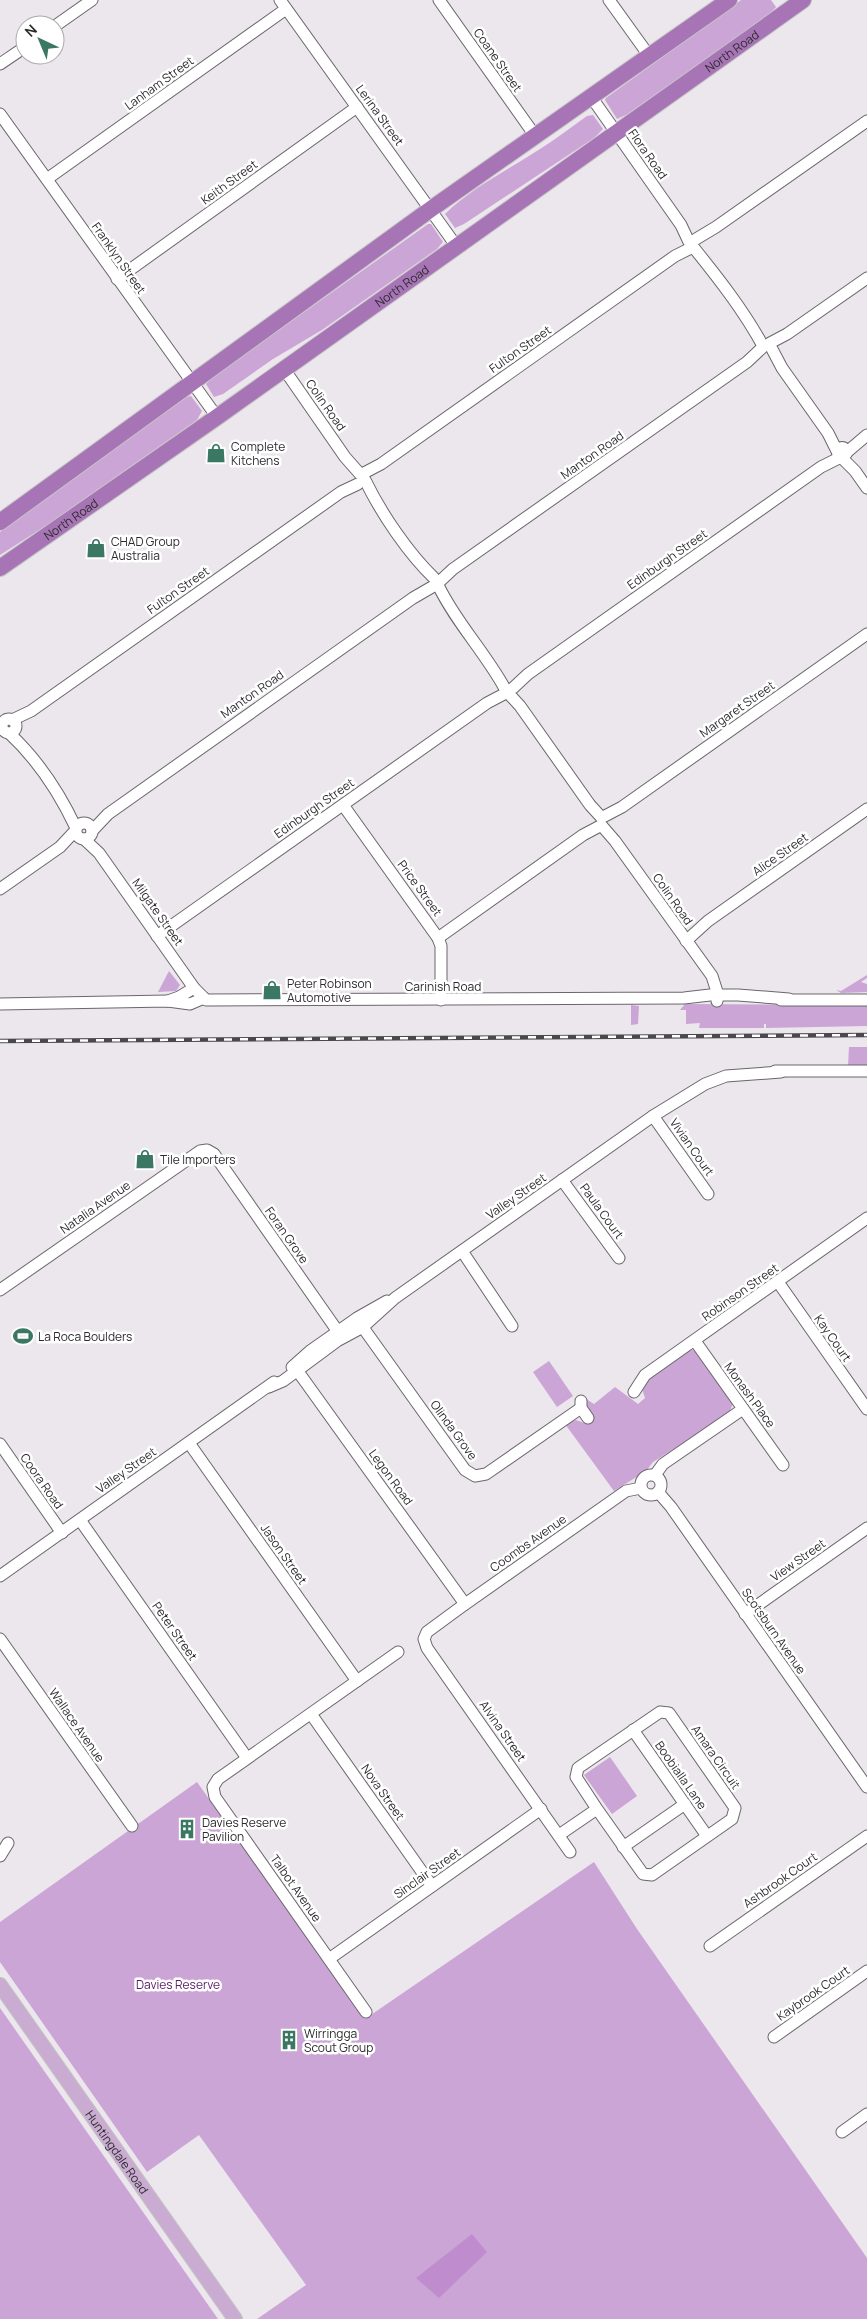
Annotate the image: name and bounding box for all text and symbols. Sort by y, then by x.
north arrow [15,15,65,65]
text: N [20,20,41,41]
street label: Coane Street [470,25,526,95]
street label: North Road [701,26,762,76]
street label: Lanham Street [121,52,197,114]
street label: Lerina Street [352,81,408,149]
street label: Flora Road [625,126,671,182]
street label: Keith Street [197,156,261,208]
street label: Franklyn Street [88,219,150,297]
street label: North Road [371,261,432,311]
street label: Fulton Street [485,321,555,377]
street label: Colin Road [302,376,350,434]
street label: Manton Road [557,427,627,483]
place label: Complete Kitchens [231,438,285,469]
shop icon: Complete Kitchens [205,442,227,464]
street label: North Road [40,494,101,544]
street label: Edinburgh Street [624,525,711,593]
place label: CHAD Group Australia [111,533,180,564]
shop icon: CHAD Group Australia [85,537,107,559]
street label: Fulton Street [143,562,213,618]
street label: Manton Road [217,666,287,722]
street label: Margaret Street [696,677,778,741]
street label: Edinburgh Street [271,774,358,842]
street label: Alice Street [749,828,811,879]
street label: Price Street [394,857,446,920]
street label: Colin Road [649,870,697,928]
street label: Milgate Street [128,875,188,949]
place label: Peter Robinson Automotive [287,975,372,1006]
street label: Carinish Road [405,978,481,995]
shop icon: Peter Robinson Automotive [261,979,283,1001]
street label: Vivian Court [666,1115,718,1179]
shop icon: Tile Importers [134,1148,156,1170]
place label: Tile Importers [160,1151,236,1168]
street label: Valley Street [483,1169,550,1223]
street label: Natalia Avenue [56,1176,134,1238]
street label: Paula Court [576,1180,628,1242]
street label: Foran Grove [261,1203,313,1267]
street label: Robinson Street [698,1259,782,1325]
street label: Kay Court [811,1311,856,1365]
sports icon: La Roca Boulders [12,1325,34,1347]
place label: La Roca Boulders [38,1328,132,1345]
street label: Monash Place [720,1359,780,1431]
street label: Olinda Grove [427,1397,481,1463]
street label: Valley Street [93,1443,160,1497]
street label: Legon Road [365,1446,417,1508]
street label: Coora Road [17,1450,67,1512]
street label: Coombs Avenue [486,1510,570,1576]
street label: Jason Street [257,1520,311,1588]
street label: View Street [767,1535,829,1585]
street label: Scotsburn Avenue [738,1585,810,1677]
street label: Peter Street [149,1598,202,1664]
street label: Wallace Avenue [45,1685,109,1765]
street label: Alvina Street [476,1697,530,1765]
street label: Amara Circuit [688,1722,744,1793]
street label: Boobialla Lane [651,1737,711,1813]
street label: Nova Street [357,1760,409,1824]
place label: Davies Reserve Pavilion [202,1814,286,1845]
building icon: Davies Reserve Pavilion [176,1818,198,1840]
street label: Sinclair Street [390,1844,464,1902]
street label: Ashbrook Court [740,1848,821,1912]
street label: Talbot Avenue [267,1851,325,1925]
street label: Kaybrook Court [773,1961,853,2025]
park label: Davies Reserve [136,1976,220,1993]
place label: Wirringga Scout Group [304,2025,373,2056]
building icon: Wirringga Scout Group [278,2029,300,2051]
street label: Huntingdale Road [82,2107,153,2197]

